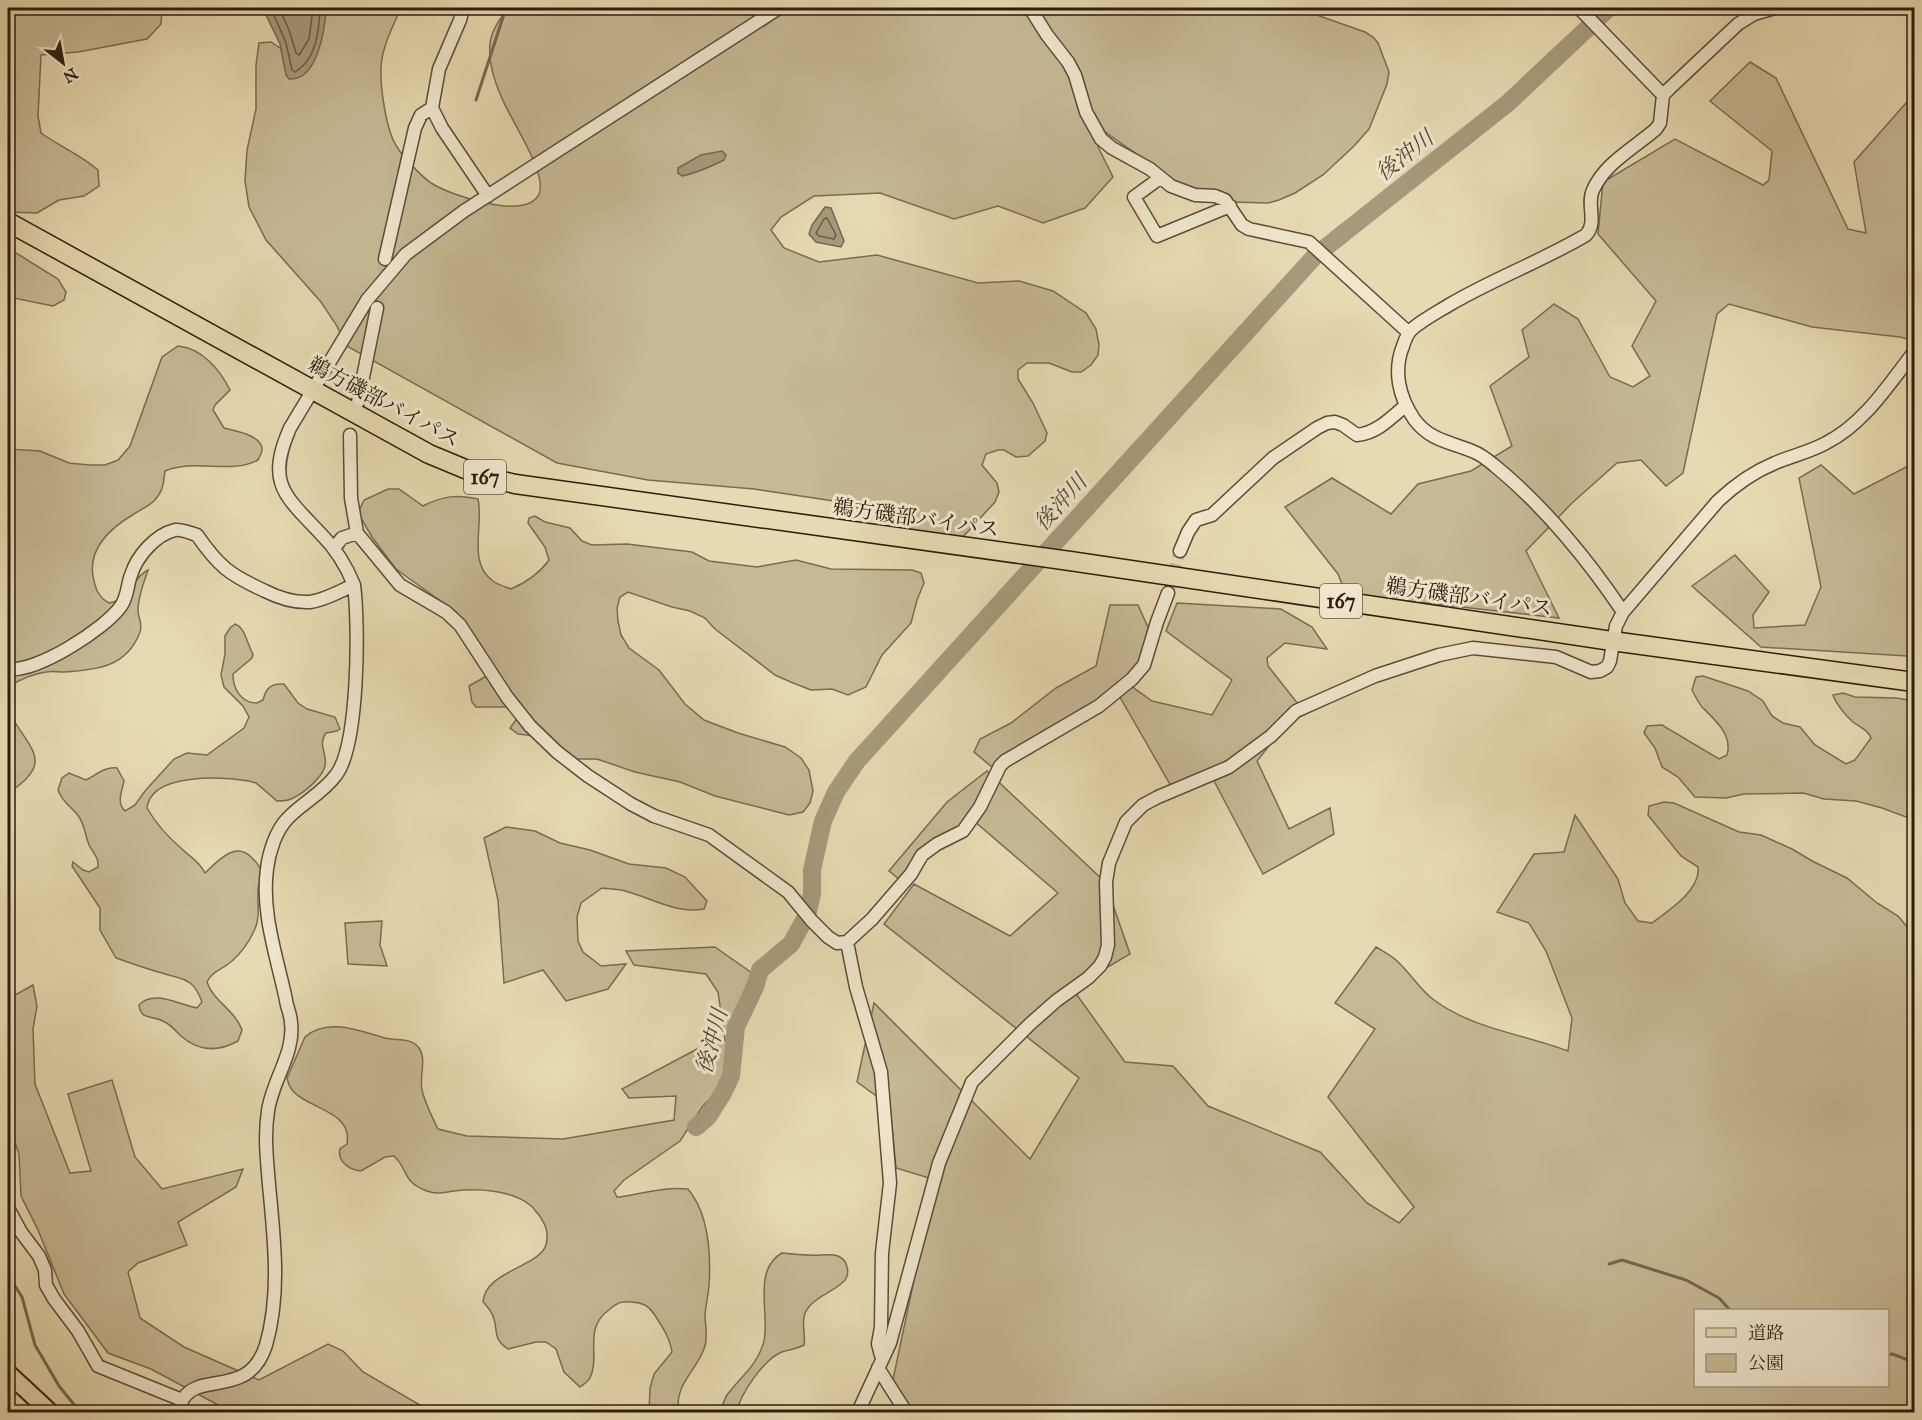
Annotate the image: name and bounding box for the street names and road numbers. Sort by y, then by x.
street label: 鵜方磯部バイパス [304,351,464,453]
road number: 167 [464,460,506,494]
street label: 鵜方磯部バイパス [831,493,1001,543]
street label: 鵜方磯部バイパス [1384,572,1554,622]
road number: 167 [1320,584,1362,618]

